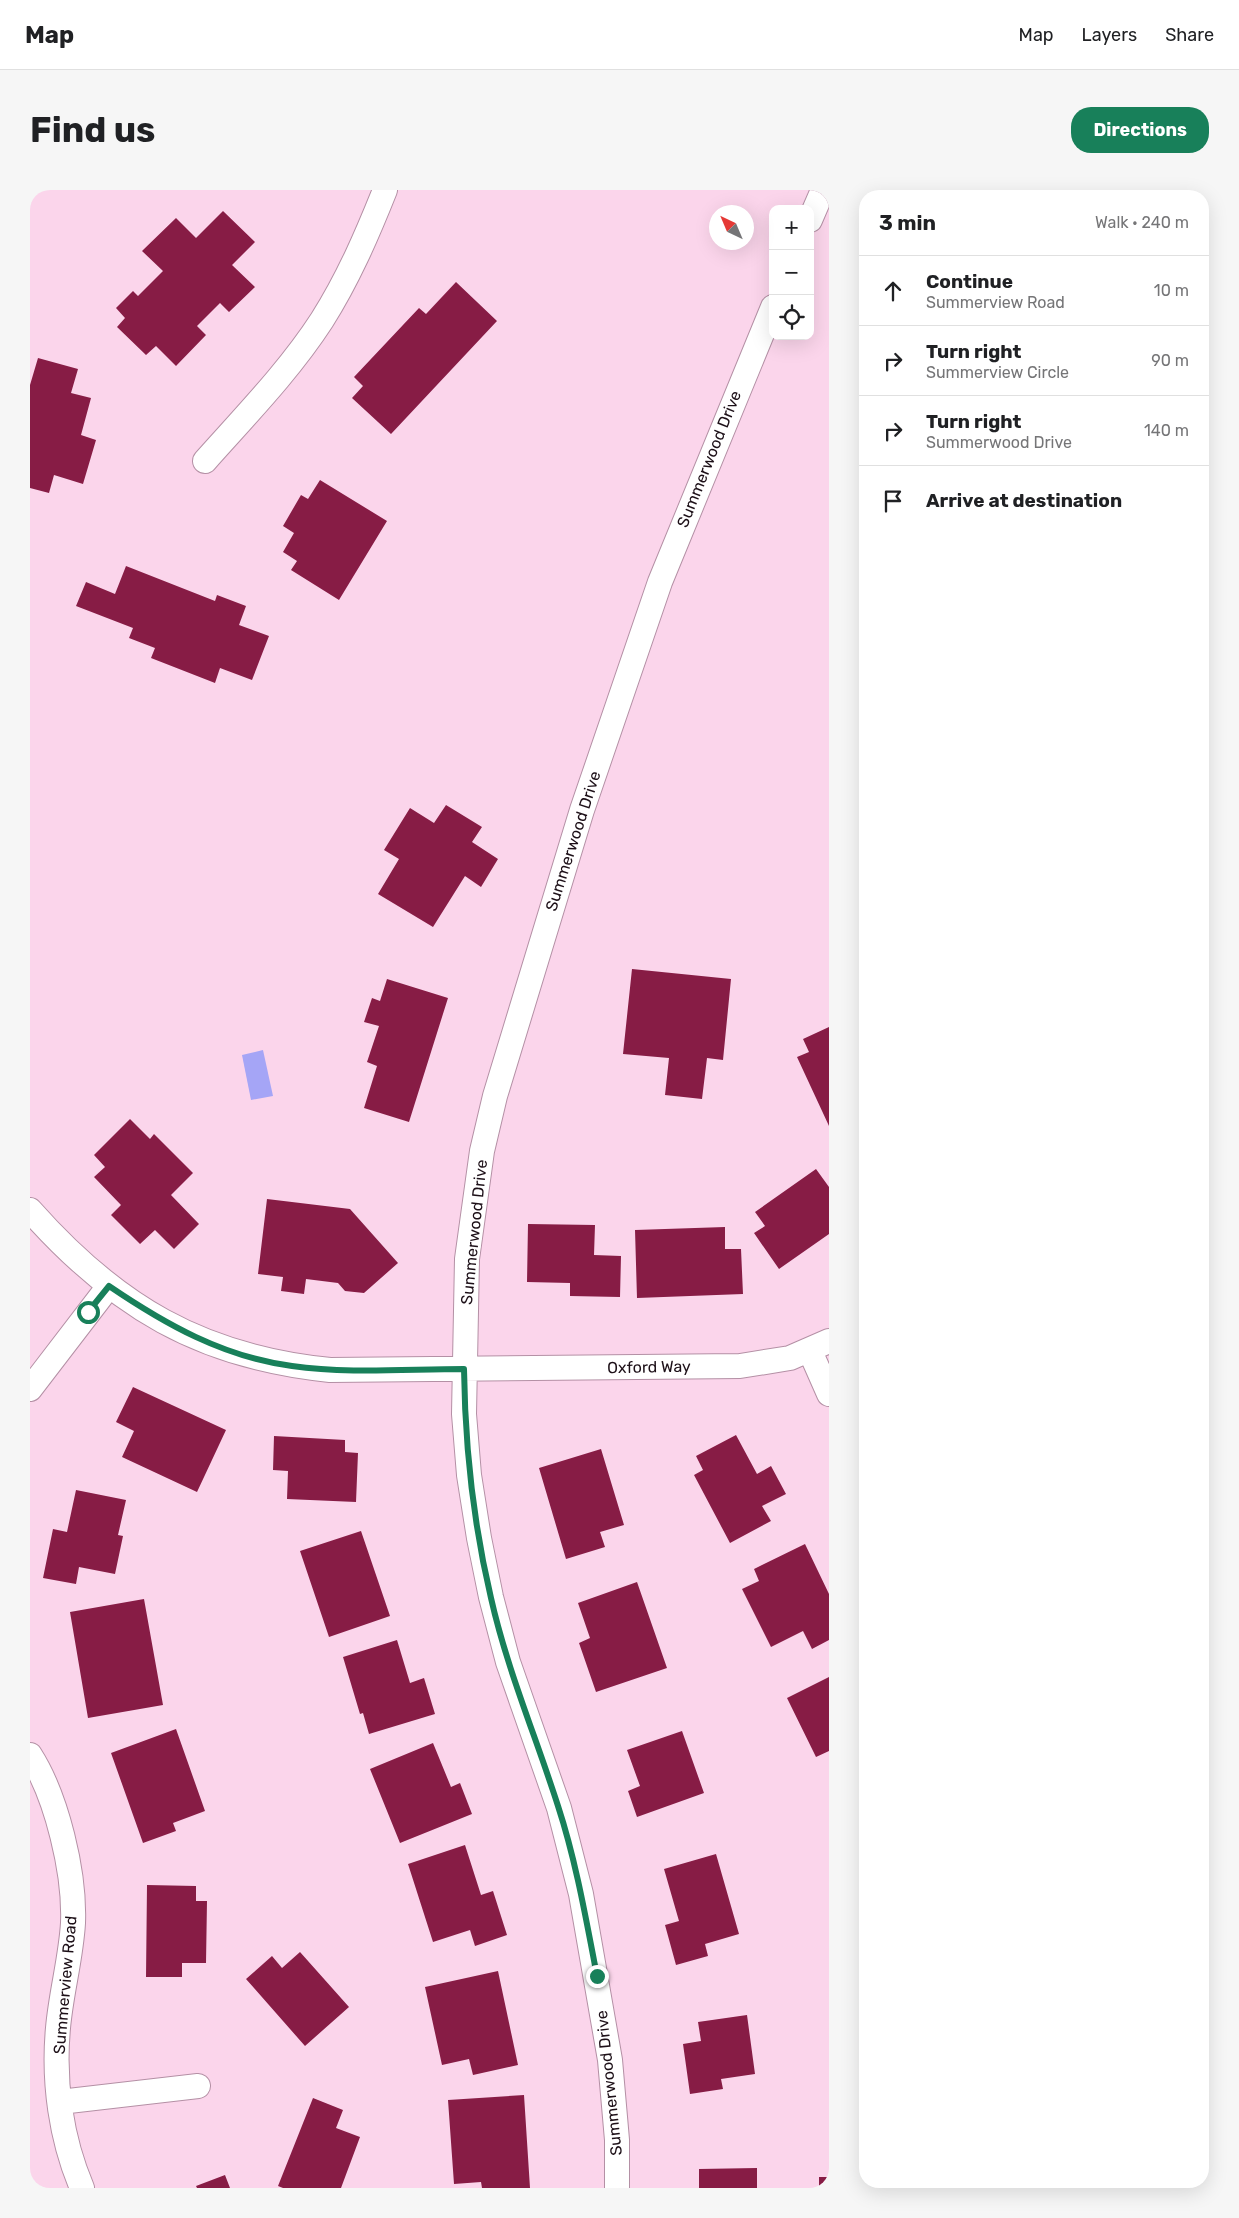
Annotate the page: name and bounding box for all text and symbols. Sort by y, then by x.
text: Map [25,21,74,49]
text: Map [1019,24,1054,46]
text: Layers [1082,24,1137,46]
text: Share [1165,24,1214,46]
button: Directions [1071,107,1209,153]
text: Find us [30,109,155,151]
north arrow [709,205,754,250]
map controls [769,205,814,340]
button: + [769,205,814,250]
text: 3 min [879,210,936,235]
text: Walk · 240 m [1095,213,1189,232]
button: − [769,250,814,295]
text: Continue [926,270,1013,293]
icon: ahead [879,277,907,305]
text: 10 m [1154,281,1189,300]
text: Summerview Road [926,293,1065,312]
button: locate [769,295,814,340]
text: Turn right [926,340,1021,363]
icon: right [879,347,907,375]
text: 90 m [1151,351,1189,370]
text: Summerview Circle [926,363,1069,382]
street label: Summerwood Drive [673,388,745,530]
text: Turn right [926,410,1021,433]
icon: right [879,417,907,445]
text: 140 m [1144,421,1189,440]
text: Summerwood Drive [926,433,1072,452]
icon: arrive [879,487,907,515]
text: Arrive at destination [926,489,1122,512]
street label: Summerwood Drive [541,769,605,913]
street label: Summerwood Drive [457,1158,491,1306]
route start [77,1301,100,1324]
street label: Oxford Way [607,1357,691,1377]
street label: Summerview Road [49,1915,81,2055]
route end [586,1965,609,1988]
street label: Summerwood Drive [592,2009,626,2157]

